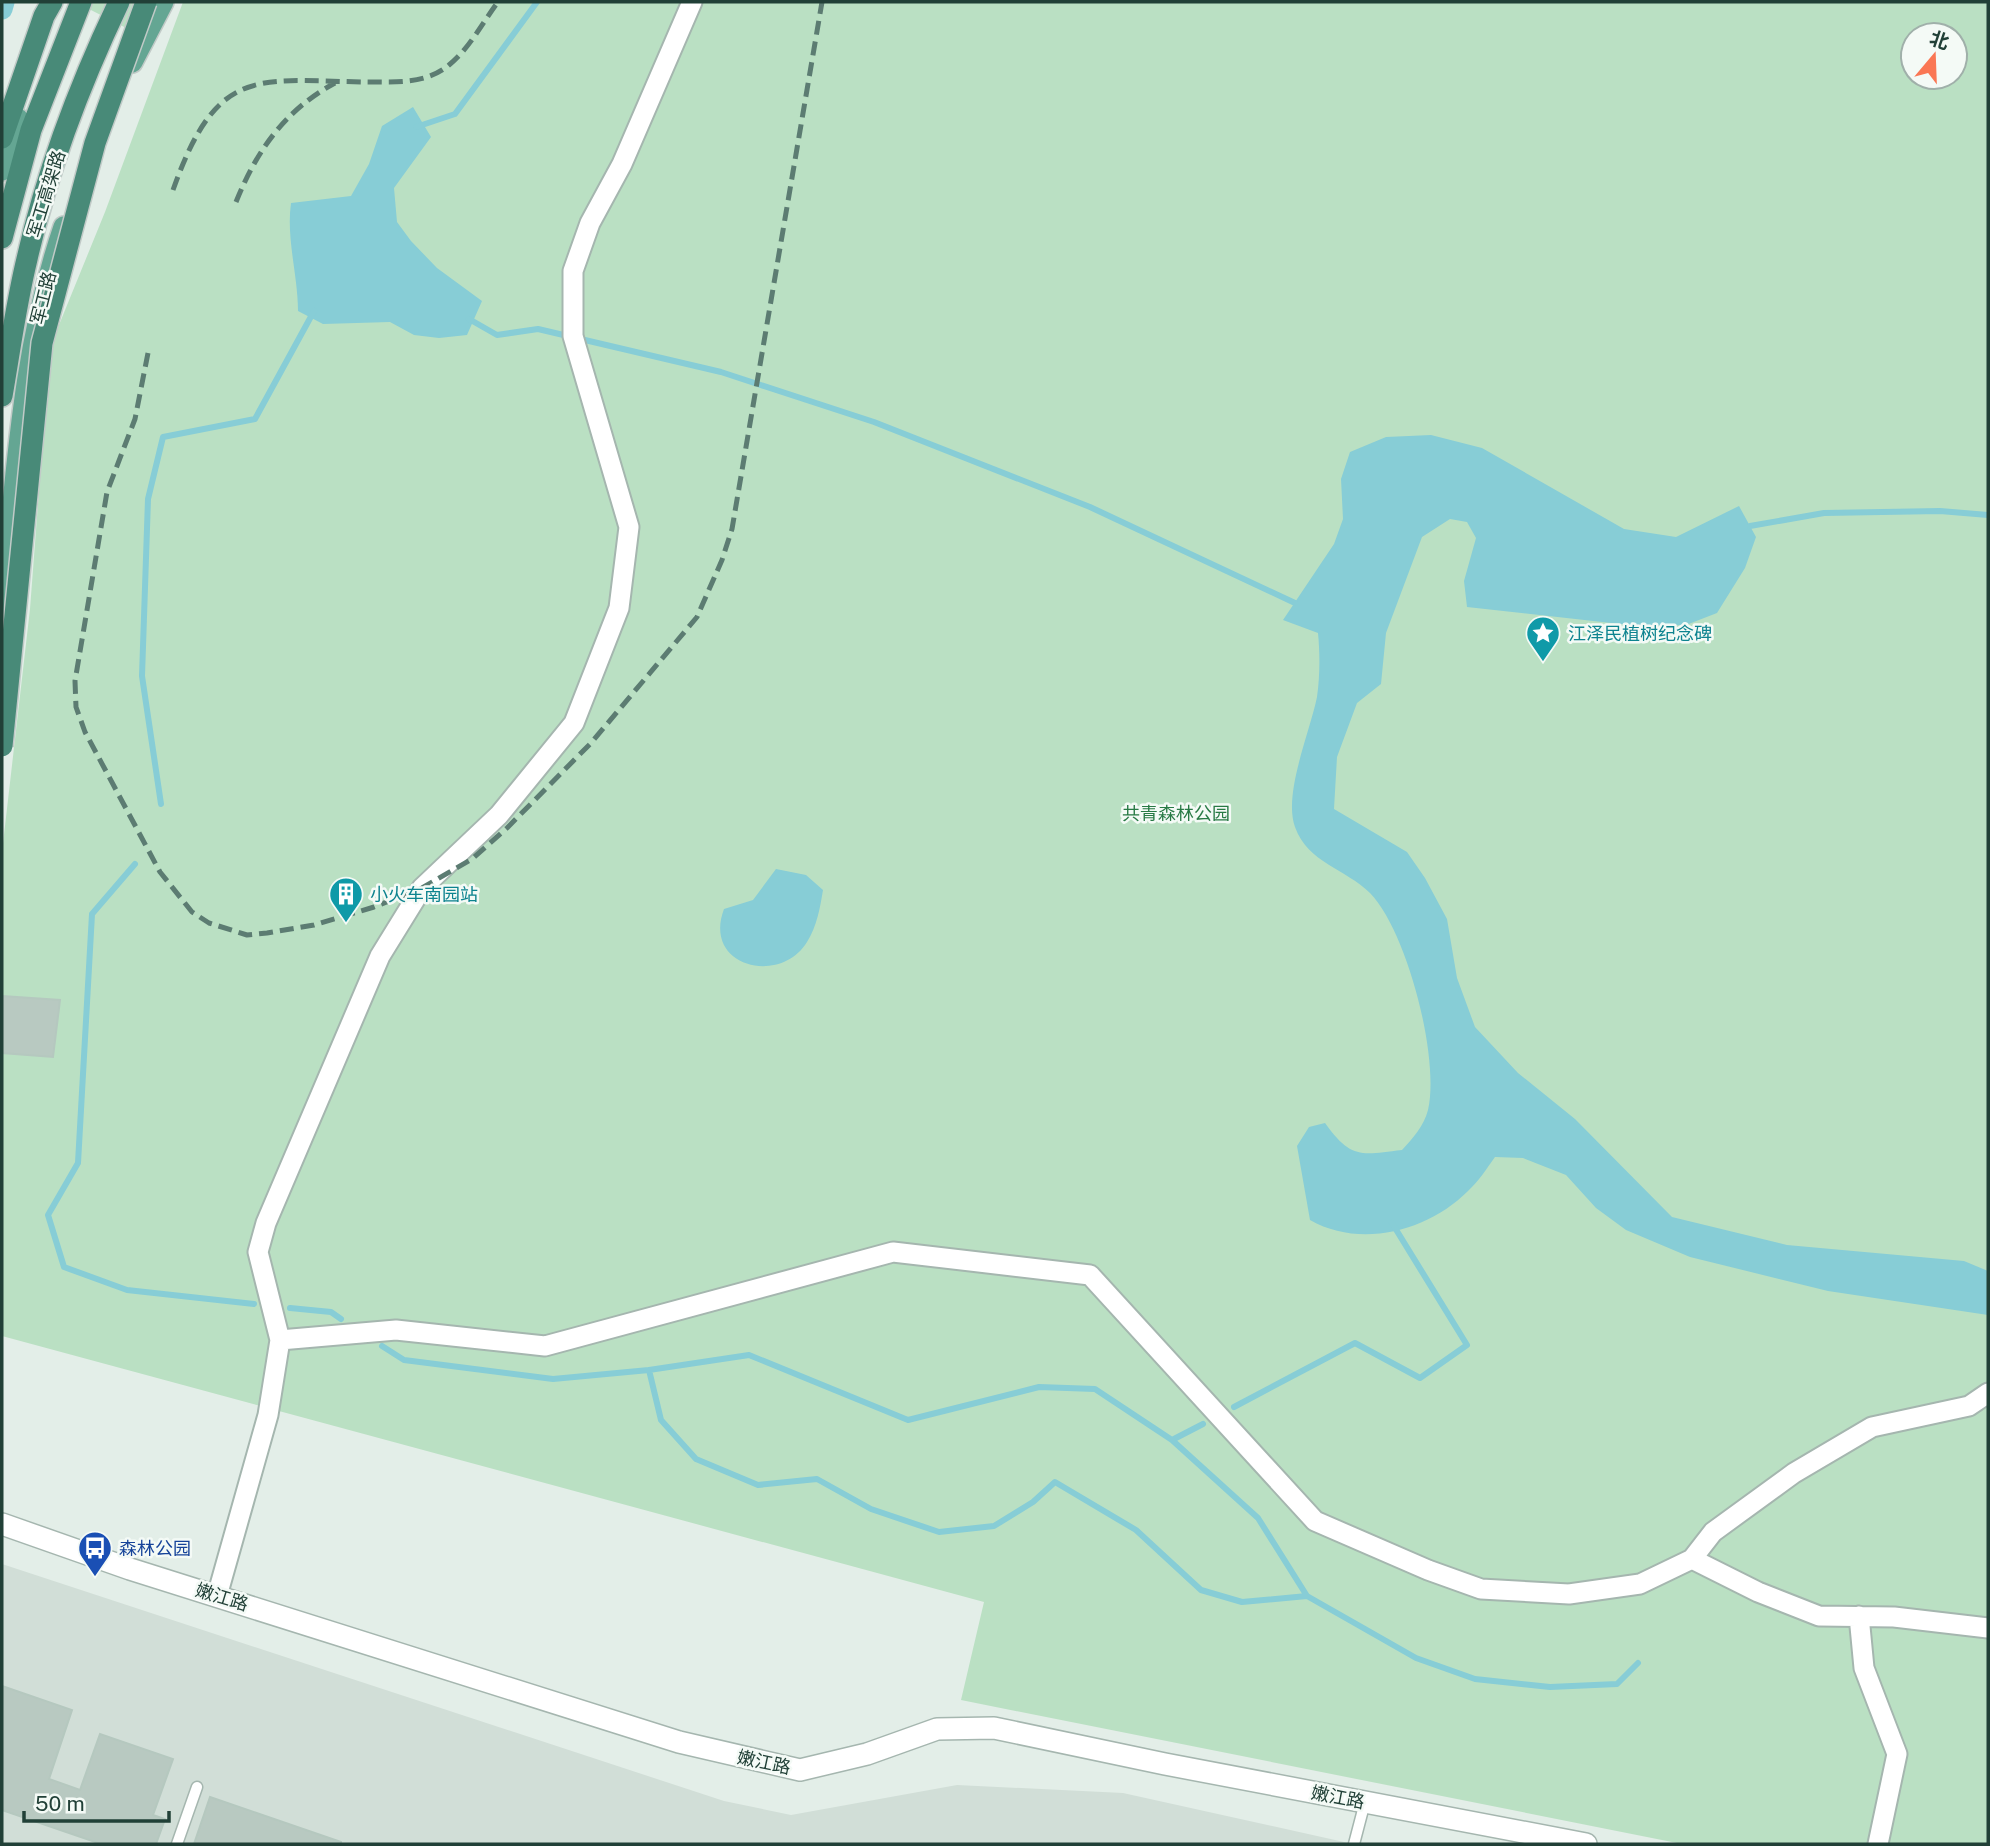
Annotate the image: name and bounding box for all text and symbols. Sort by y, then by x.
north arrow [1899,21,1969,91]
text: 北 [1927,26,1952,53]
street label: 军工高架路 [23,148,69,240]
street label: 军工路 [26,269,60,327]
place icon: 江泽民植树纪念碑 [1524,614,1562,663]
place label: 江泽民植树纪念碑 [1568,623,1712,644]
park label: 共青森林公园 [1122,803,1230,824]
building icon: 小火车南园站 [327,875,365,924]
place label: 小火车南园站 [370,884,478,905]
bus stop icon: 森林公园 [76,1529,114,1578]
place label: 森林公园 [119,1538,191,1559]
street label: 嫩江路 [193,1579,251,1615]
street label: 嫩江路 [735,1746,793,1778]
scale bar [24,1780,170,1824]
street label: 嫩江路 [1309,1782,1367,1812]
text: 50 m [35,1791,85,1816]

